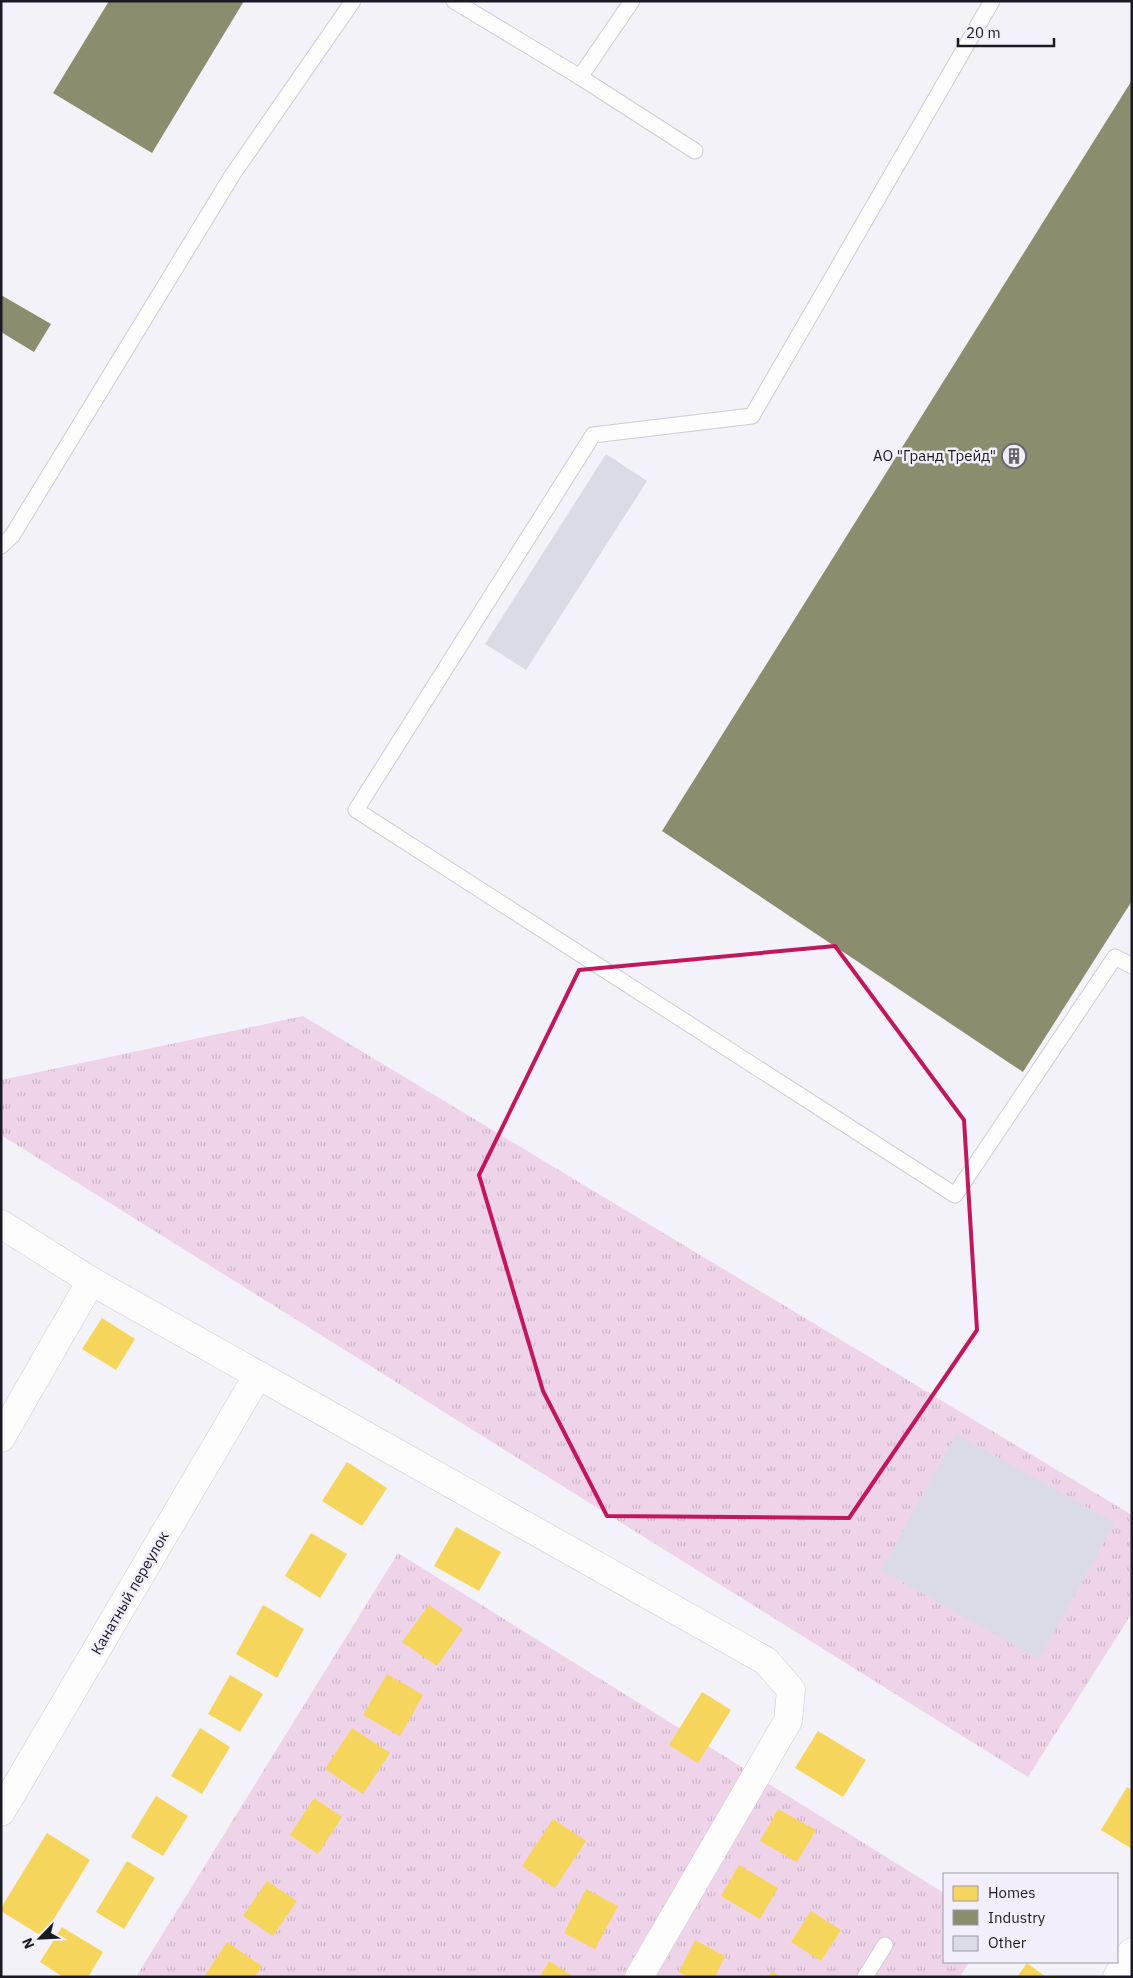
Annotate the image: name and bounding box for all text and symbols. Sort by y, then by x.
scale bar [958,15,1054,47]
text: 20 m [966,23,1001,42]
building icon: АО "Гранд Трейд" [1001,443,1027,469]
place label: АО "Гранд Трейд" [873,446,996,465]
street label: Канатный переулок [86,1528,173,1658]
legend [943,1873,1118,1963]
text: Homes [988,1883,1036,1902]
text: Industry [988,1908,1046,1927]
north arrow [15,1913,65,1963]
text: Other [988,1933,1027,1952]
text: N [18,1935,38,1952]

